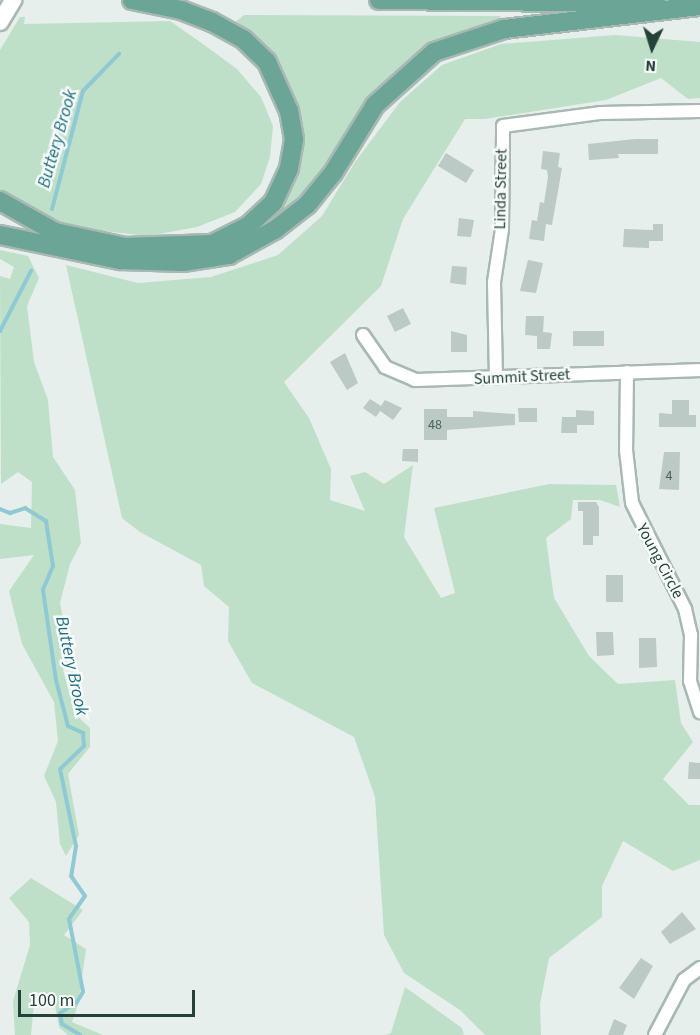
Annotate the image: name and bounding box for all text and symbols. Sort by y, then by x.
north arrow [622,18,682,78]
text: N [645,55,657,77]
water label: Buttery Brook [34,87,82,191]
street label: Linda Street [491,148,511,230]
street label: Summit Street [473,365,571,389]
house number: 48 [428,417,442,433]
house number: 4 [666,468,672,484]
street label: Young Circle [632,520,688,602]
water label: Buttery Brook [50,614,92,718]
scale bar [21,978,198,1016]
text: 100 m [29,988,74,1013]

